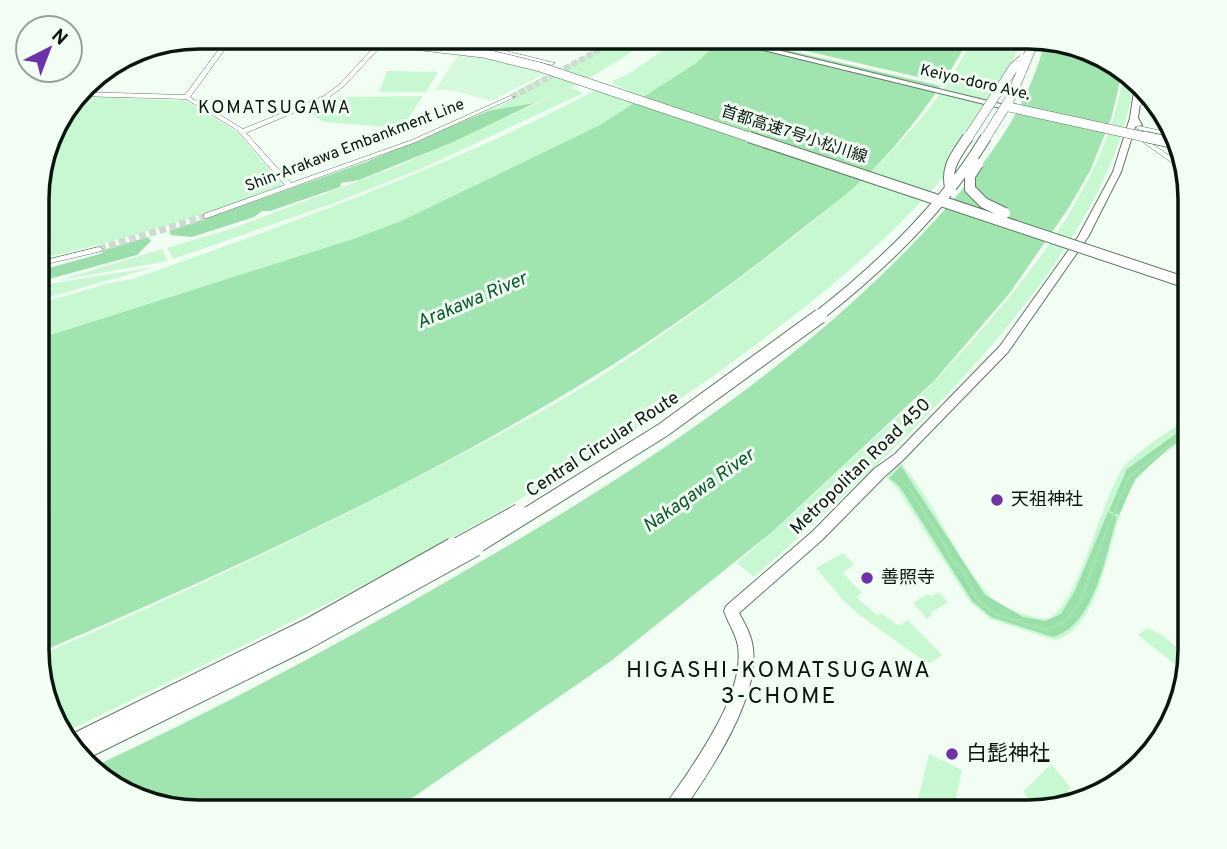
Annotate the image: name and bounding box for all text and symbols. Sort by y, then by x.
north arrow [14,14,84,84]
text: N [46,24,72,51]
street label: Keiyo-doro Ave. [918,61,1032,105]
street label: Shin-Arakawa Embankment Line [243,95,467,197]
district label: KOMATSUGAWA [198,97,352,120]
street label: 首都高速7号小松川線 [718,102,870,168]
water label: Arakawa River [413,266,532,335]
street label: Central Circular Route [522,387,684,503]
street label: Metropolitan Road 450 [786,394,936,540]
water label: Nakagawa River [638,443,761,538]
place label: 天祖神社 [1011,489,1083,512]
marker: 天祖神社 [989,492,1005,508]
place label: 善照寺 [881,567,935,590]
marker: 善照寺 [859,570,875,586]
district label: HIGASHI-KOMATSUGAWA 3-CHOME [626,657,932,712]
place label: 白髭神社 [966,741,1050,768]
marker: 白髭神社 [944,746,960,762]

